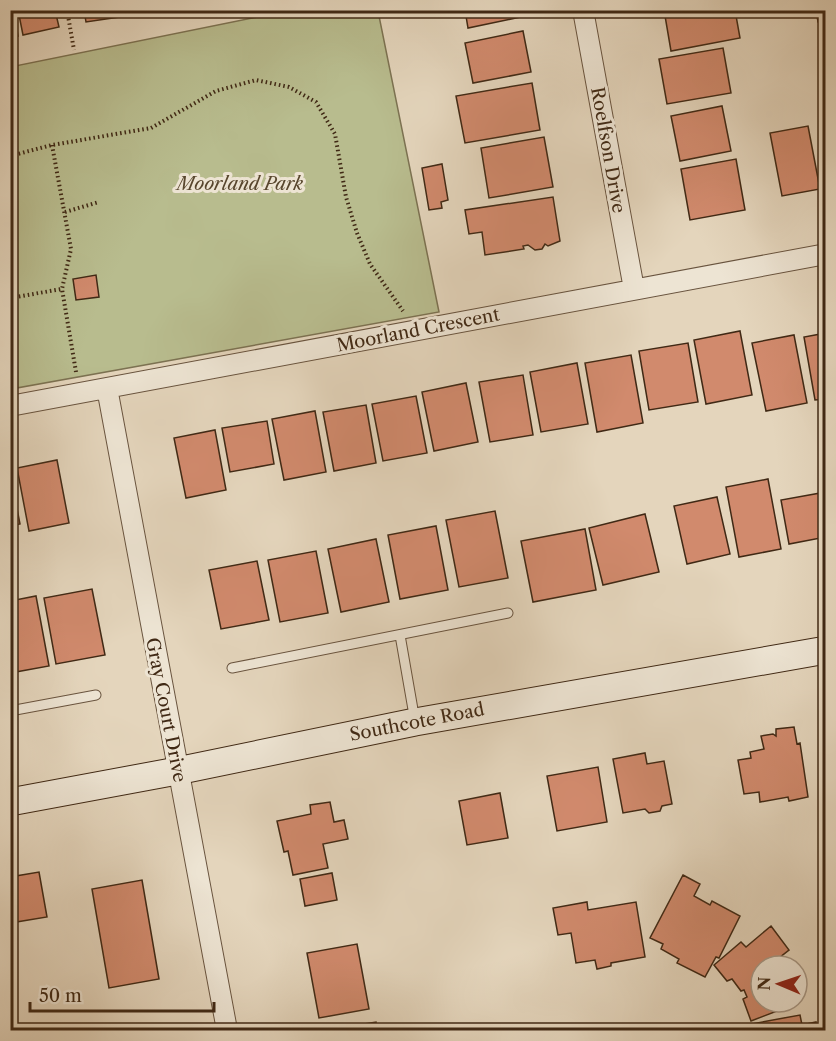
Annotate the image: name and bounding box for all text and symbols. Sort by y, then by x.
street label: Roelfson Drive [586,85,630,215]
park label: Moorland Park [175,173,304,195]
street label: Moorland Crescent [335,303,502,357]
street label: Gray Court Drive [141,636,191,784]
street label: Southcote Road [348,698,486,746]
north arrow [749,954,809,1014]
scale bar [30,975,214,1013]
text: N [754,976,774,991]
text: 50 m [39,985,82,1007]

